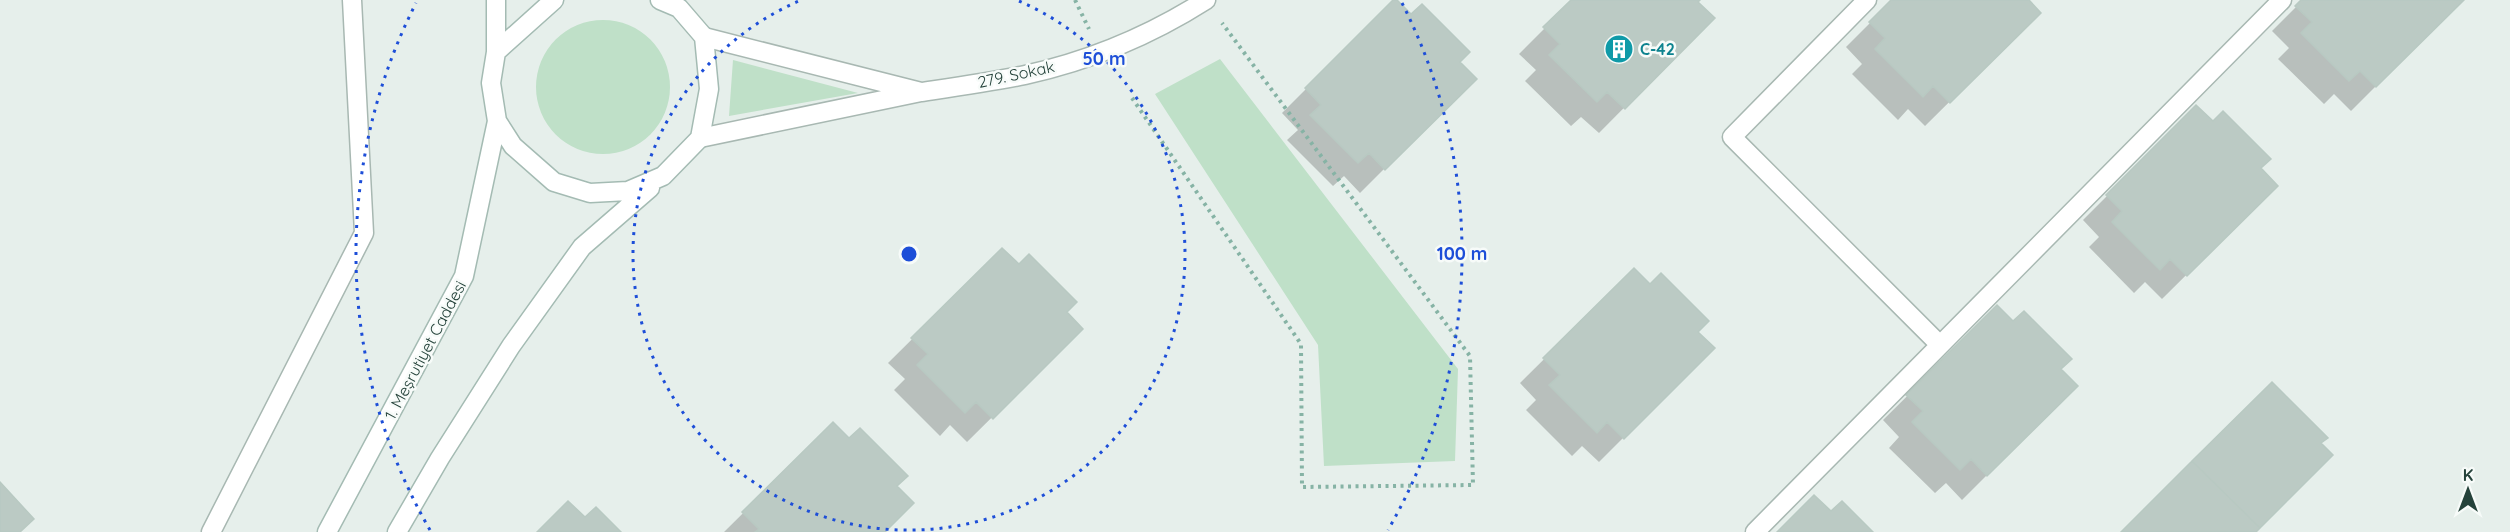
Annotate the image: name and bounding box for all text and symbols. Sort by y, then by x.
building icon: C-42 [1603,33,1635,65]
place label: C-42 [1640,39,1675,59]
text: 50 m [1082,47,1126,70]
street label: 279. Sokak [976,56,1056,92]
text: 100 m [1437,242,1487,265]
centre of rings [899,244,919,264]
street label: 1. Meşrutiyet Caddesi [380,277,470,423]
north arrow [2438,460,2498,520]
text: K [2463,465,2473,485]

